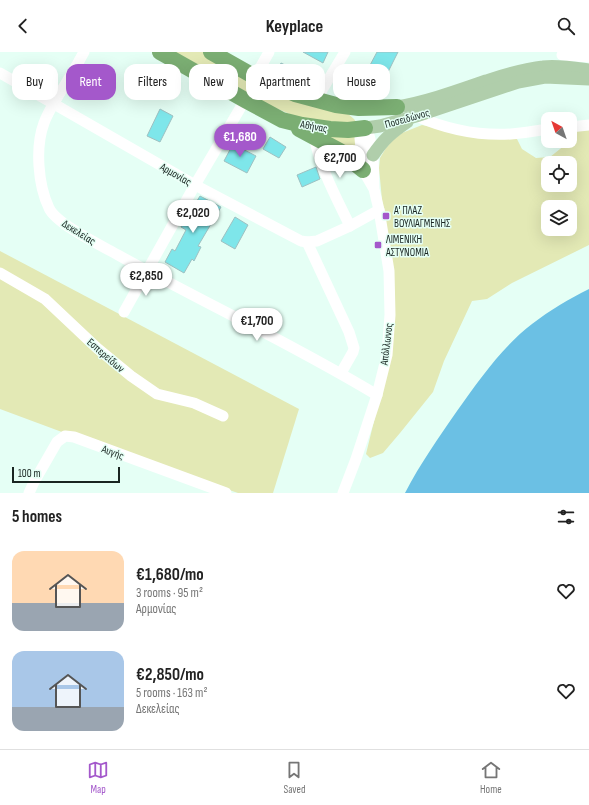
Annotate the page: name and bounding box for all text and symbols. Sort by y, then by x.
icon: back [12,15,34,37]
icon: search [555,15,577,37]
text: Keyplace [266,16,323,37]
chip: Buy [12,64,58,100]
chip: Rent [66,64,116,100]
chip: Filters [124,64,181,100]
chip: New [189,64,238,100]
chip: Apartment [246,64,325,100]
chip: House [333,64,390,100]
street label: Ποσειδώνος [383,106,431,131]
north arrow [541,112,577,148]
map controls [541,112,577,236]
street label: Αθήνας [298,118,329,135]
pin: €1,680 [207,124,273,158]
text: €1,680 [223,129,257,145]
pin: €2,700 [307,145,373,179]
text: €2,700 [323,150,357,166]
button: locate [541,156,577,192]
street label: Αρμονίας [157,160,194,189]
pin: €2,020 [160,200,226,234]
button: layers [541,200,577,236]
place label: Α' ΠΛΑΖ ΒΟΥΛΙΑΓΜΕΝΗΣ [393,204,451,230]
text: €2,020 [176,205,210,221]
marker: Α' ΠΛΑΖ ΒΟΥΛΙΑΓΜΕΝΗΣ [381,211,391,221]
street label: Δεκελείας [60,217,98,248]
place label: ΛΙΜΕΝΙΚΗ ΑΣΤΥΝΟΜΙΑ [385,233,429,259]
marker: ΛΙΜΕΝΙΚΗ ΑΣΤΥΝΟΜΙΑ [373,240,383,250]
pin: €2,850 [113,263,179,297]
text: €2,850 [129,268,163,284]
pin: €1,700 [224,308,290,342]
text: €1,700 [241,313,273,329]
street label: Απόλλωνος [377,322,396,367]
street label: Εσπερείδων [84,336,128,376]
street label: Αυγής [99,442,126,462]
scale bar [12,465,120,484]
text: 100 m [18,467,40,480]
icon: filters [555,506,577,528]
text: 5 homes [12,507,62,527]
text: €1,680/mo [136,565,204,585]
icon: home [44,567,92,615]
icon: heart [555,580,577,602]
text: 3 rooms · 95 m² [136,585,203,601]
text: Αρμονίας [136,601,176,617]
text: €2,850/mo [136,665,204,685]
icon: home [44,667,92,715]
icon: heart [555,680,577,702]
text: 5 rooms · 163 m² [136,685,207,701]
text: Δεκελείας [136,701,180,717]
tab: Map [87,759,109,796]
tab: Saved [283,759,306,796]
tab: Home [480,759,502,796]

